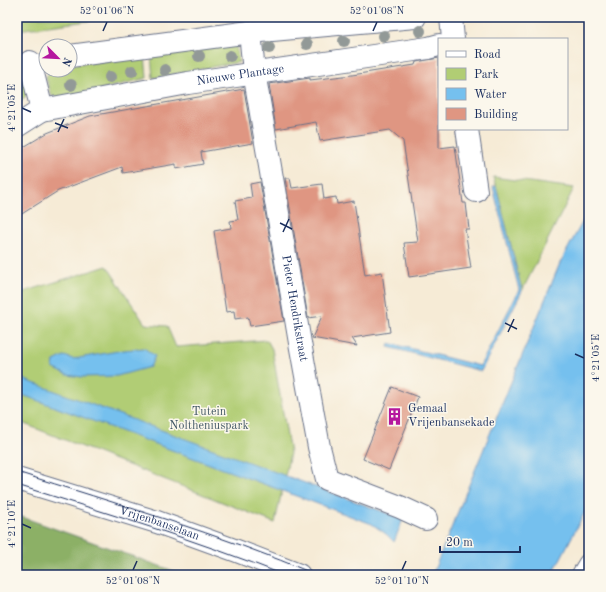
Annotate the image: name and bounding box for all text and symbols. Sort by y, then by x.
text: 52°01'06"N [80,6,135,16]
text: 52°01'08"N [350,6,405,16]
north arrow [38,38,78,78]
legend [438,38,568,130]
text: Road [474,49,501,61]
text: N [59,55,72,68]
street label: Nieuwe Plantage [196,63,285,88]
text: Park [474,69,499,81]
text: 4°21'05"E [7,84,17,132]
text: Water [474,89,507,101]
text: Building [474,109,518,121]
street label: Pieter Hendrikstraat [279,254,309,362]
text: 4°21'05"E [591,334,601,382]
place label: Gemaal Vrijenbansekade [408,403,495,429]
park label: Tutein Noltheniuspark [169,406,249,432]
building icon: Gemaal Vrijenbansekade [385,406,405,426]
text: 4°21'10"E [7,500,17,548]
street label: Vrijenbanselaan [117,505,202,543]
scale bar [440,528,520,554]
text: 20 m [446,537,473,549]
text: 52°01'08"N [106,576,161,586]
text: 52°01'10"N [375,576,430,586]

